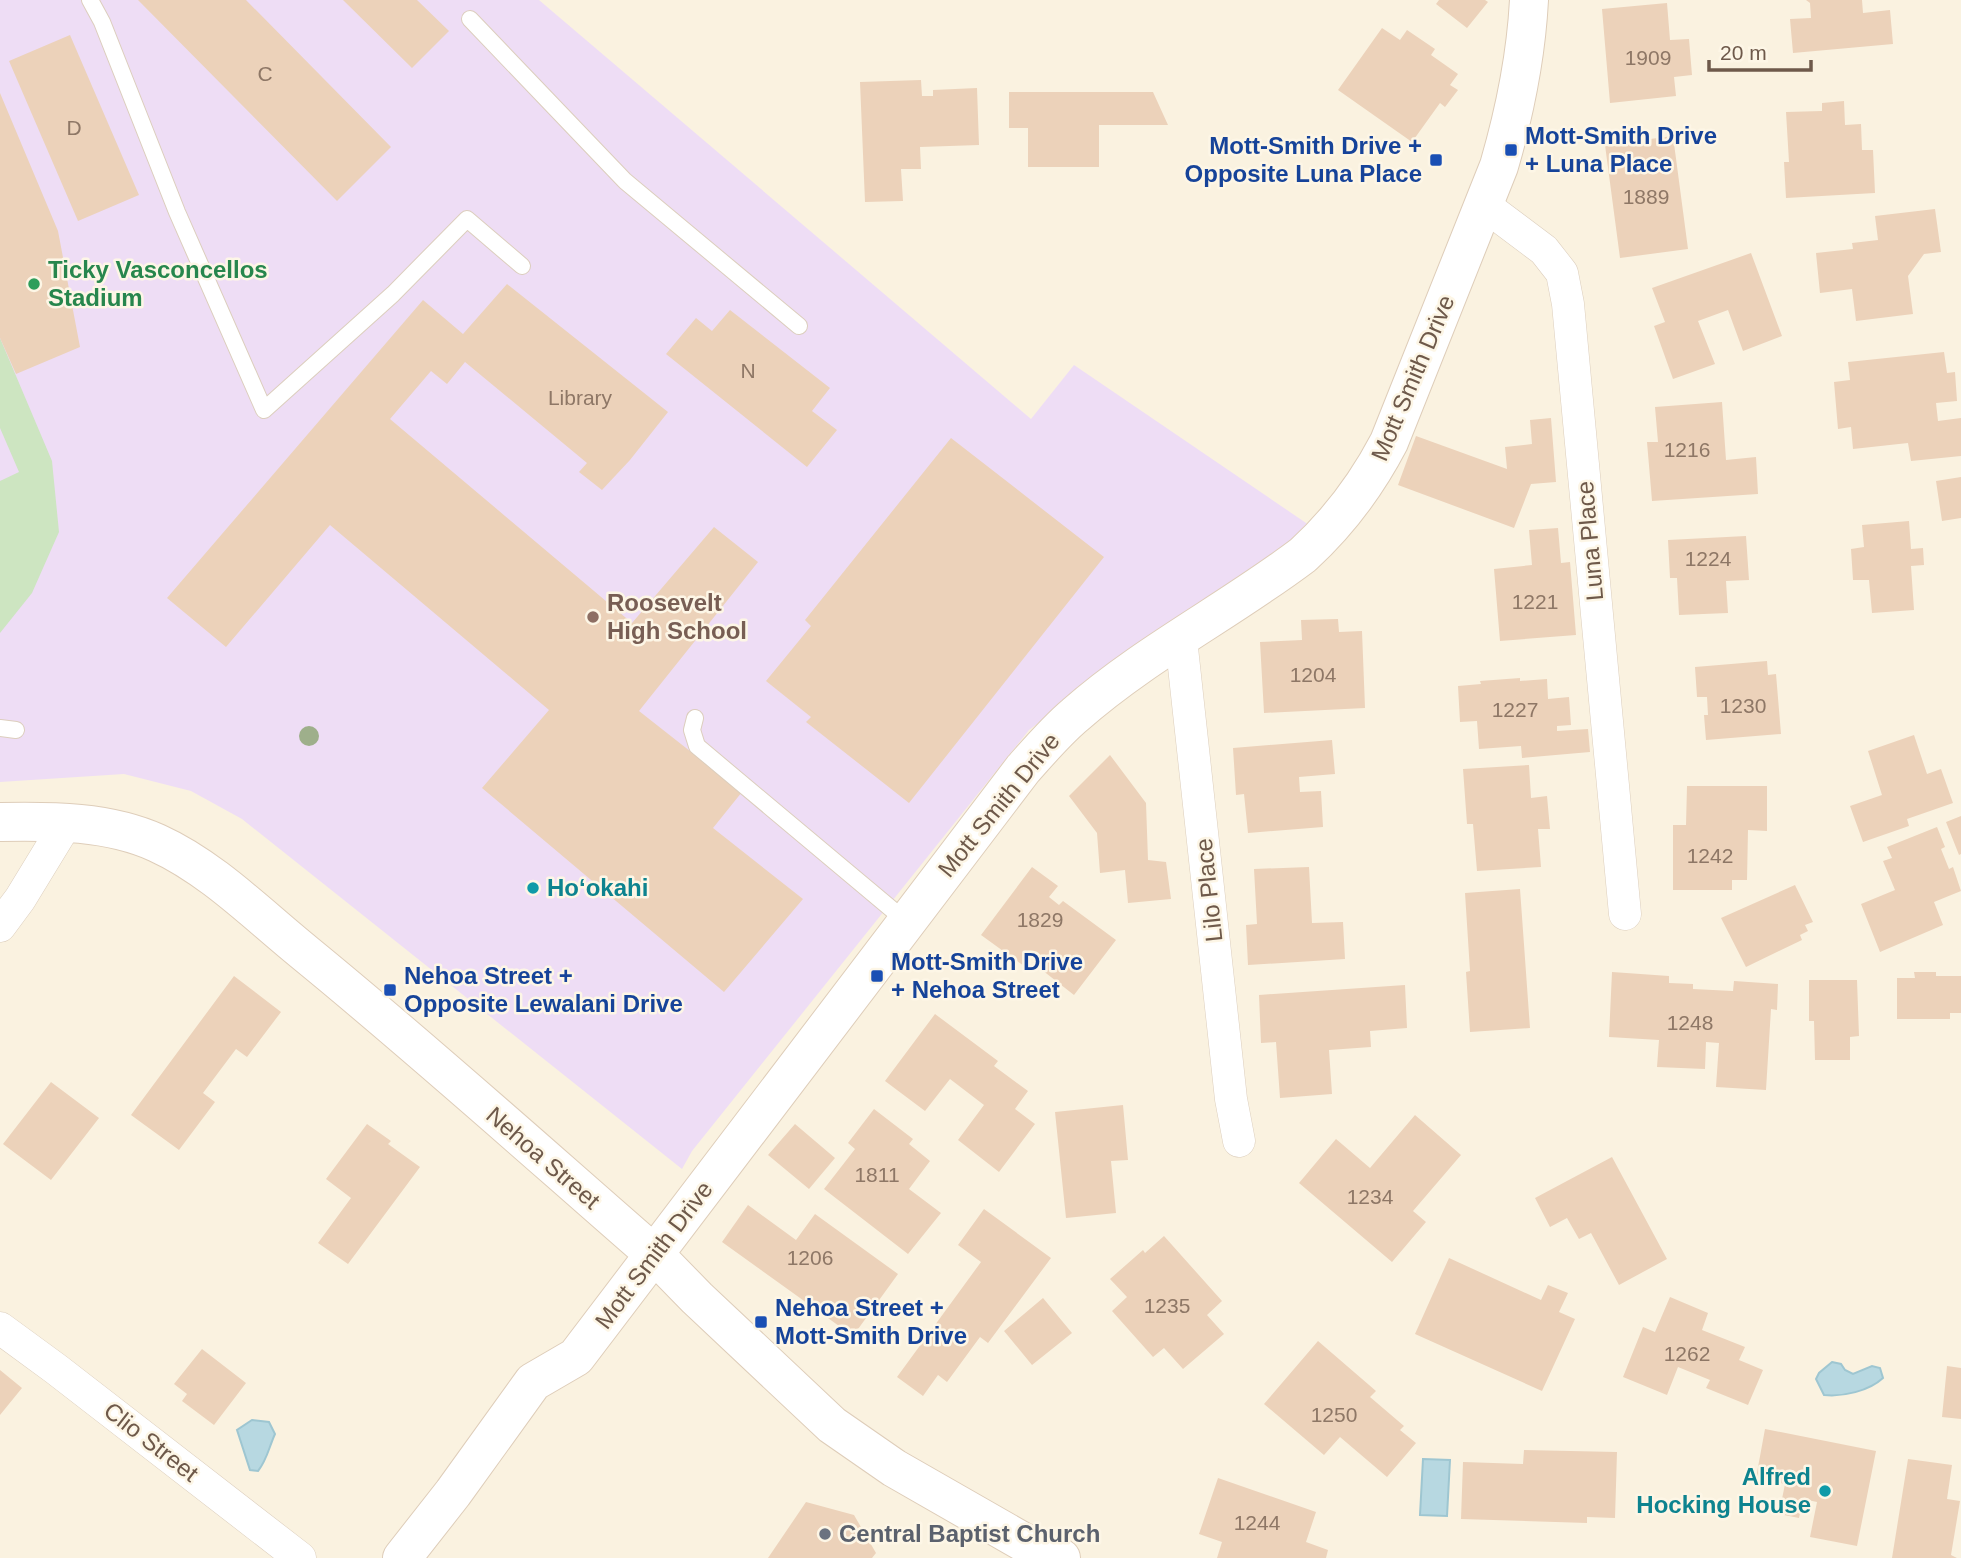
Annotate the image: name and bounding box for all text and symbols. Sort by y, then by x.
scale bar [1709,28,1811,72]
text: 20 m [1720,41,1767,64]
house number: 1909 [1625,46,1671,69]
house number: C [257,62,273,85]
house number: D [66,116,82,139]
place label: Mott-Smith Drive + Luna Place [1525,122,1717,177]
place label: Mott-Smith Drive + Opposite Luna Place [1185,132,1422,187]
marker: Mott-Smith Drive + Luna Place [1503,142,1519,158]
marker: Mott-Smith Drive + Opposite Luna Place [1428,152,1444,168]
house number: 1889 [1623,185,1669,208]
place label: Ticky Vasconcellos Stadium [48,256,268,311]
marker: Ticky Vasconcellos Stadium [26,276,42,292]
street label: Mott Smith Drive [1365,291,1460,465]
house number: N [740,359,756,382]
house number: Library [548,386,613,409]
house number: 1216 [1664,438,1710,461]
street label: Luna Place [1571,480,1608,602]
house number: 1224 [1685,547,1732,570]
place label: Roosevelt High School [607,589,747,644]
house number: 1221 [1512,590,1558,613]
marker: Roosevelt High School [585,609,601,625]
house number: 1204 [1290,663,1337,686]
house number: 1230 [1720,694,1766,717]
house number: 1227 [1492,698,1538,721]
street label: Mott Smith Drive [932,727,1065,882]
street label: Lilo Place [1190,837,1227,943]
house number: 1242 [1687,844,1733,867]
place label: Hoʻokahi [547,874,648,901]
marker: Hoʻokahi [525,880,541,896]
house number: 1829 [1017,908,1063,931]
place label: Mott-Smith Drive + Nehoa Street [891,948,1083,1003]
place label: Nehoa Street + Opposite Lewalani Drive [404,962,683,1017]
marker: Mott-Smith Drive + Nehoa Street [869,968,885,984]
marker: Nehoa Street + Opposite Lewalani Drive [382,982,398,998]
house number: 1248 [1667,1011,1713,1034]
street label: Nehoa Street [481,1101,606,1214]
house number: 1811 [854,1163,900,1186]
street label: Mott Smith Drive [589,1176,718,1334]
house number: 1234 [1347,1185,1394,1208]
house number: 1206 [787,1246,833,1269]
place label: Nehoa Street + Mott-Smith Drive [775,1294,967,1349]
house number: 1235 [1144,1294,1190,1317]
marker: Nehoa Street + Mott-Smith Drive [753,1314,769,1330]
house number: 1262 [1664,1342,1710,1365]
street label: Clio Street [99,1396,204,1487]
house number: 1250 [1311,1403,1357,1426]
place label: Alfred Hocking House [1636,1463,1811,1518]
marker: Alfred Hocking House [1817,1483,1833,1499]
house number: 1244 [1234,1511,1281,1534]
place label: Central Baptist Church [839,1520,1100,1547]
marker: Central Baptist Church [817,1526,833,1542]

